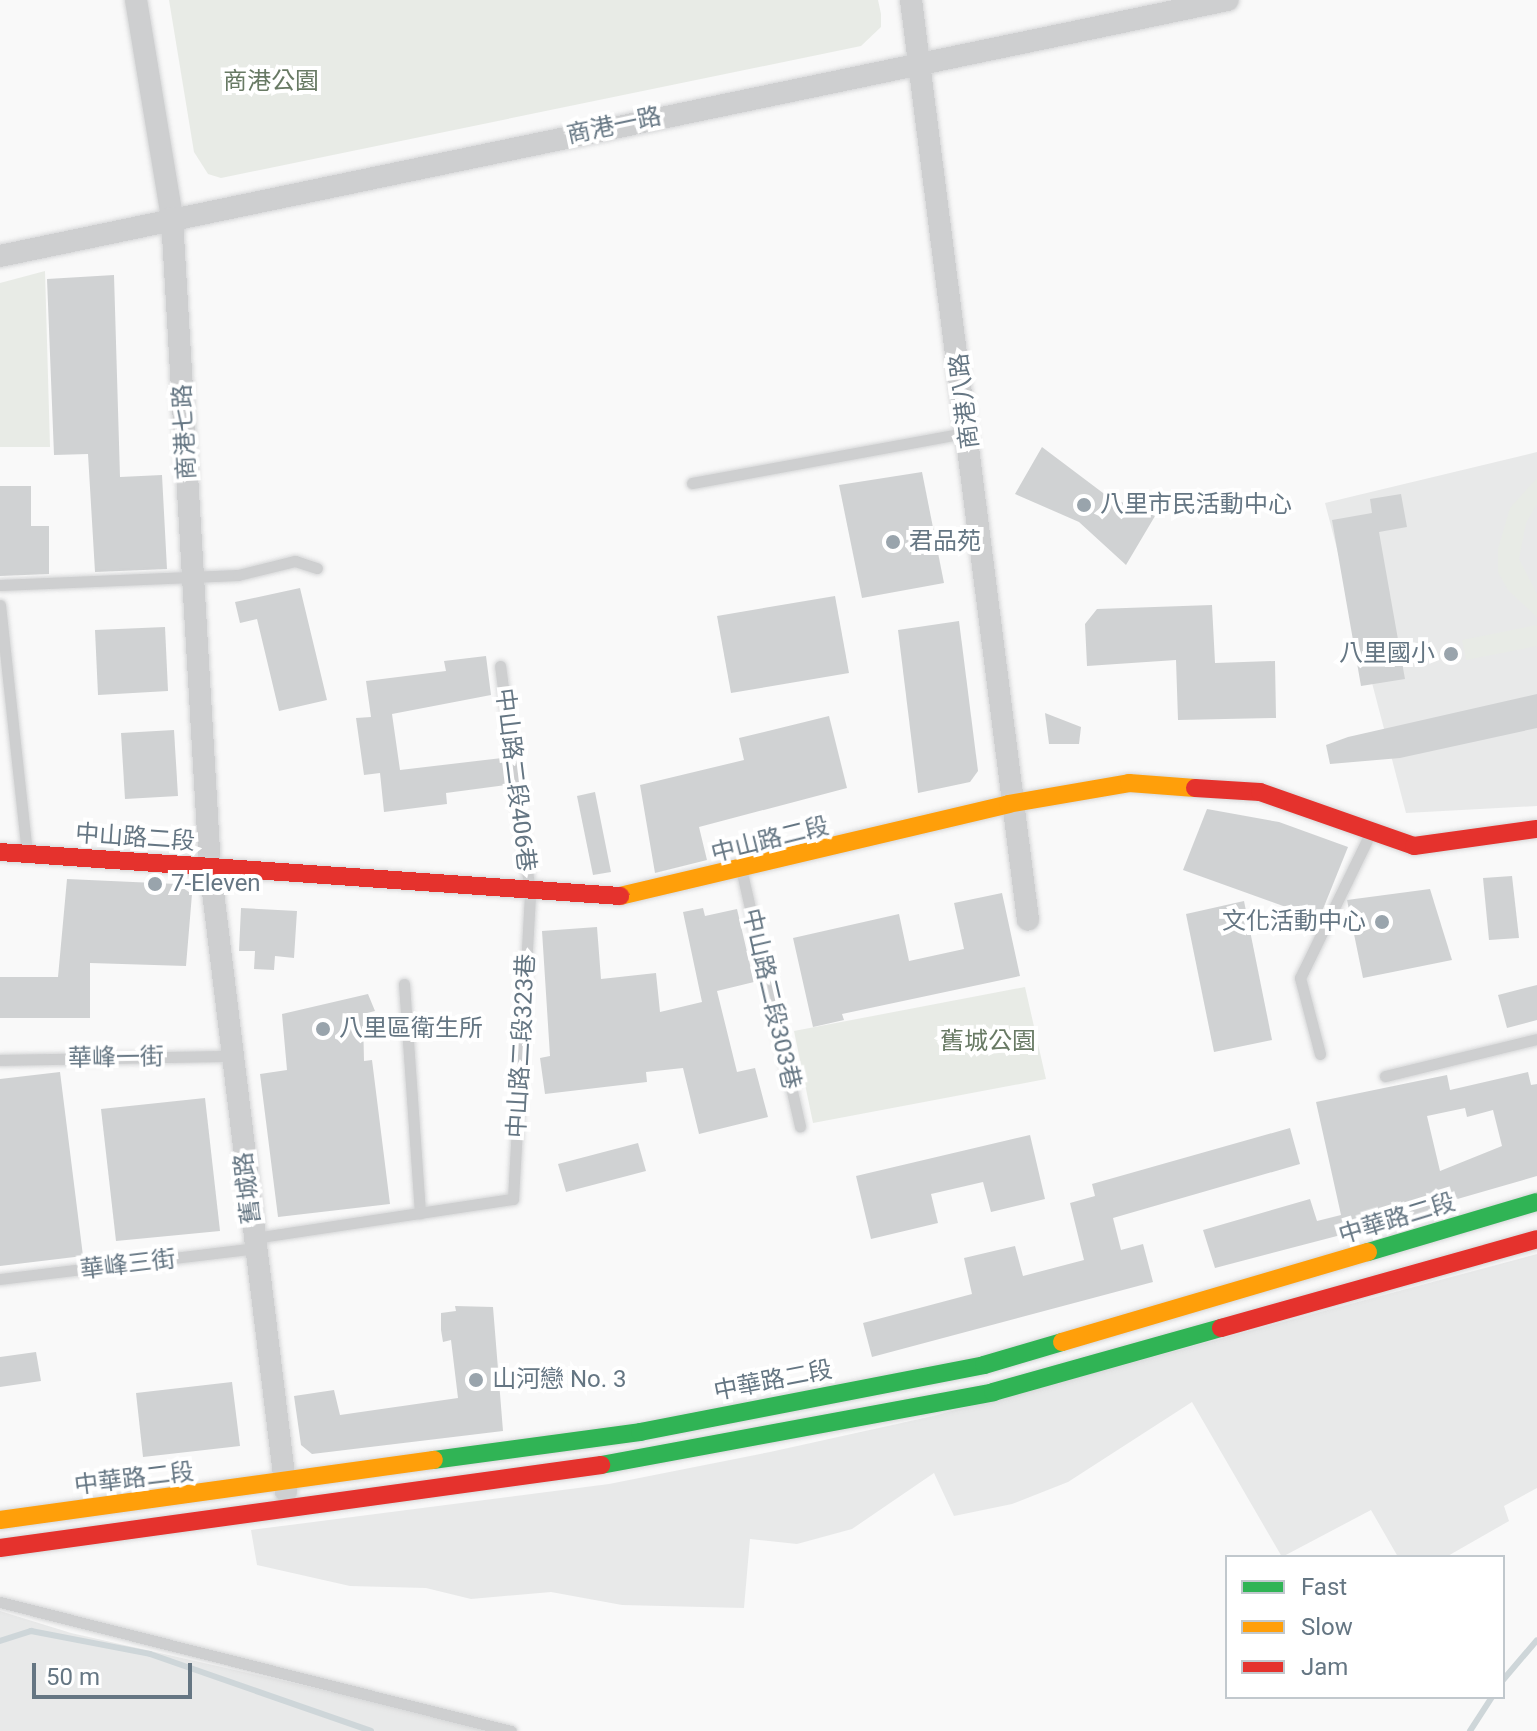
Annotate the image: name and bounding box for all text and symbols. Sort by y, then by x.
park label: 商港公園 [223,68,319,96]
street label: 商港一路 [564,102,664,150]
street label: 商港八路 [945,352,985,450]
street label: 商港七路 [168,383,202,481]
place label: 八里市民活動中心 [1100,491,1292,519]
marker: 八里市民活動中心 [1075,496,1093,514]
place label: 君品苑 [909,528,981,556]
marker: 君品苑 [884,533,902,551]
place label: 八里國小 [1339,640,1435,668]
marker: 八里國小 [1442,645,1460,663]
street label: 中山路二段406巷 [489,687,541,873]
street label: 中山路二段 [708,812,832,868]
street label: 中山路二段 [74,819,196,857]
place label: 7-Eleven [171,870,261,898]
marker: 7-Eleven [146,875,164,893]
street label: 中山路二段303巷 [736,906,806,1092]
place label: 文化活動中心 [1222,908,1366,936]
marker: 文化活動中心 [1373,913,1391,931]
street label: 中山路二段323巷 [503,953,541,1139]
place label: 八里區衛生所 [339,1015,483,1043]
marker: 八里區衛生所 [314,1020,332,1038]
park label: 舊城公園 [940,1028,1036,1056]
street label: 華峰一街 [68,1043,164,1073]
street label: 舊城路 [229,1151,267,1225]
street label: 中華路二段 [1335,1188,1459,1250]
street label: 華峰三街 [79,1245,177,1285]
street label: 中華路二段 [711,1355,835,1407]
place label: 山河戀 No. 3 [492,1366,627,1394]
marker: 山河戀 No. 3 [467,1371,485,1389]
street label: 中華路二段 [73,1457,195,1501]
legend [1225,1555,1505,1699]
text: Fast [1301,1573,1347,1601]
text: Slow [1301,1613,1353,1641]
scale bar [36,1647,196,1697]
text: Jam [1301,1653,1348,1681]
text: 50 m [46,1663,100,1691]

